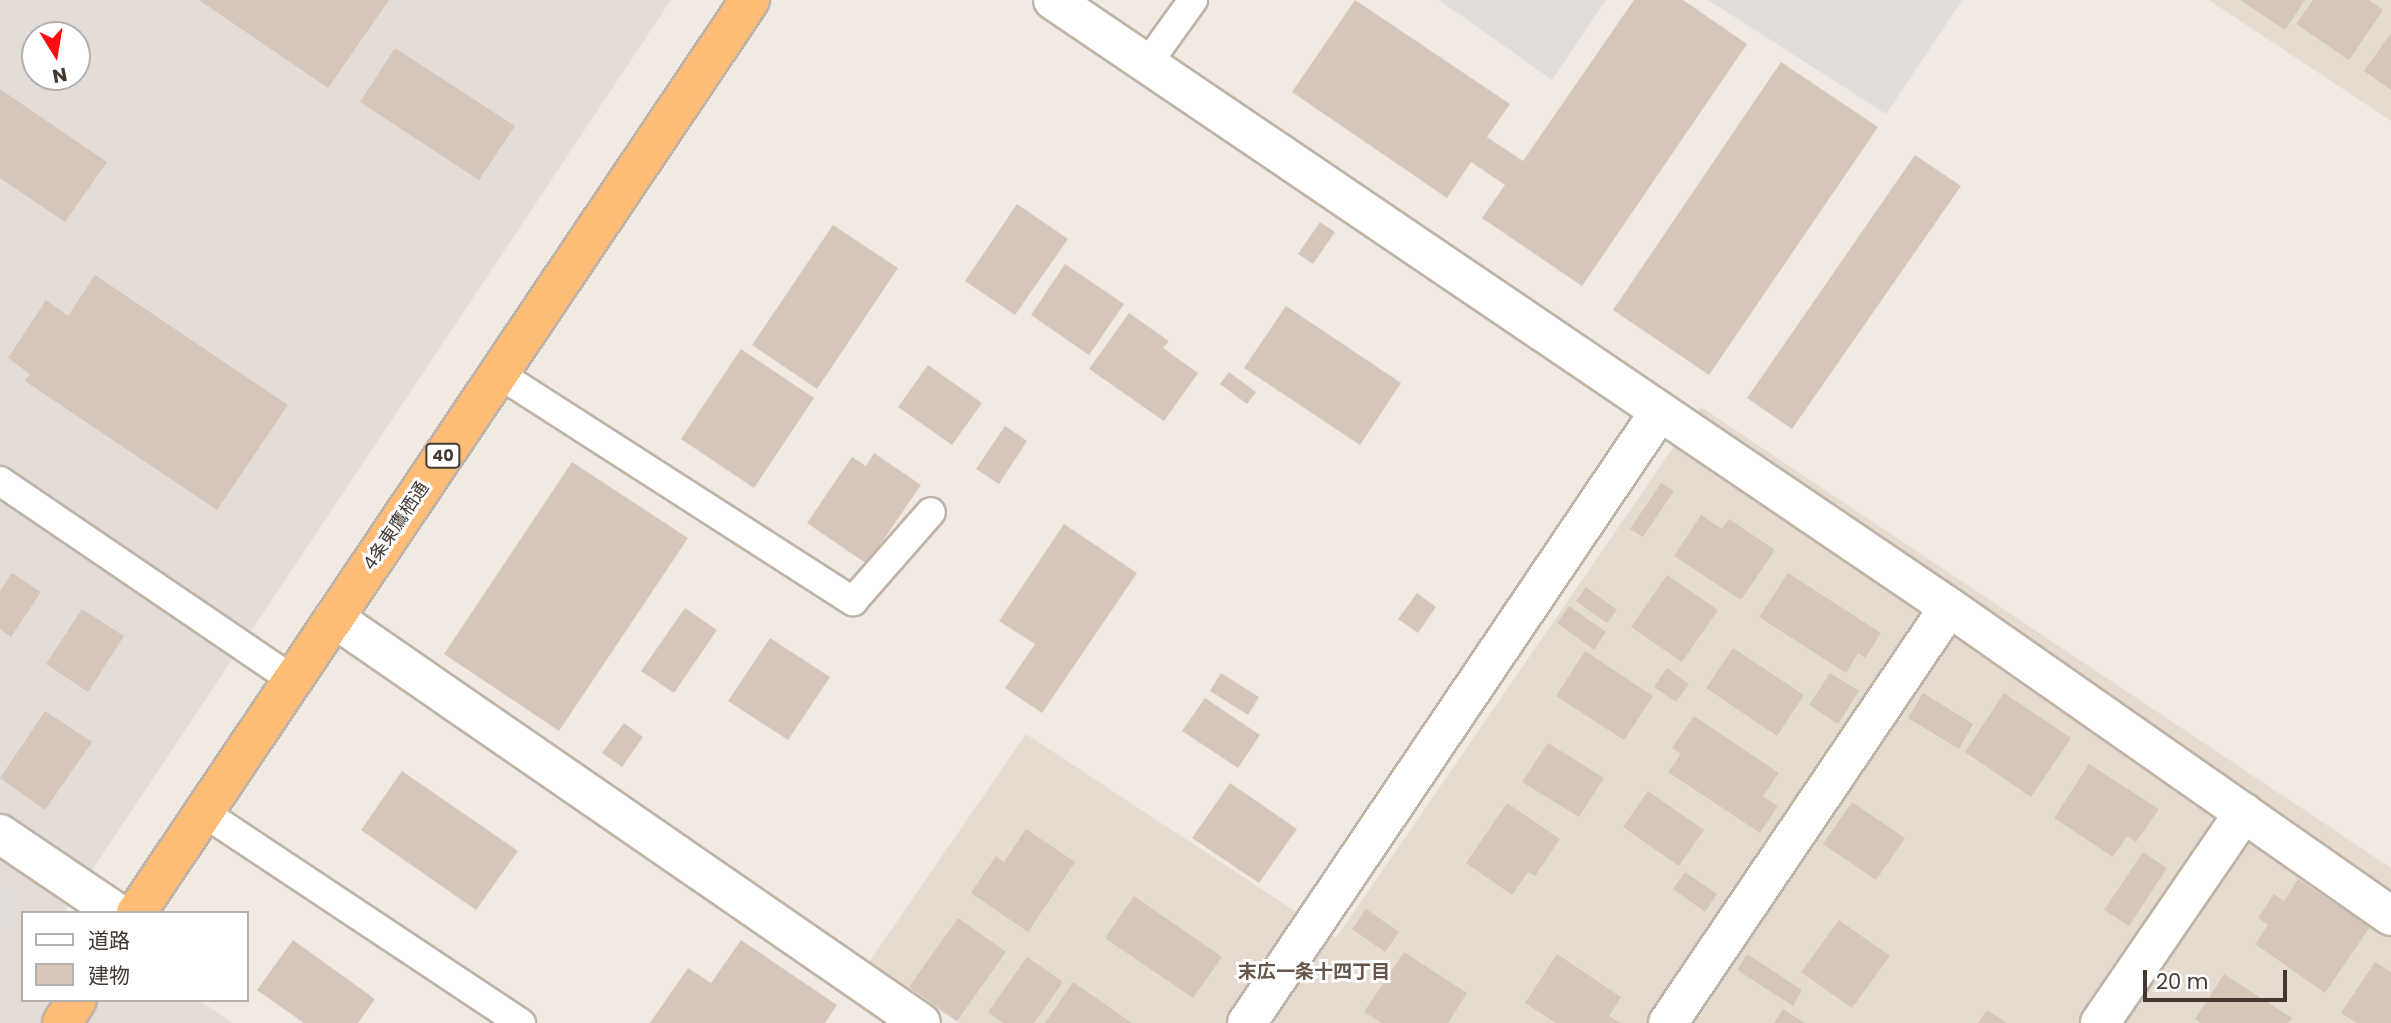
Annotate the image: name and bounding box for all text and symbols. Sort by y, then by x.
north arrow [21,21,91,91]
text: N [50,61,69,90]
road number: 40 [424,444,462,468]
street label: 4条東鷹栖通 [359,478,433,574]
legend [21,911,248,1002]
text: 道路 [88,926,130,955]
scale bar [2146,956,2290,1000]
text: 建物 [88,961,130,990]
district label: 末広一条十四丁目 [1238,961,1390,983]
text: 20 m [2156,967,2209,996]

